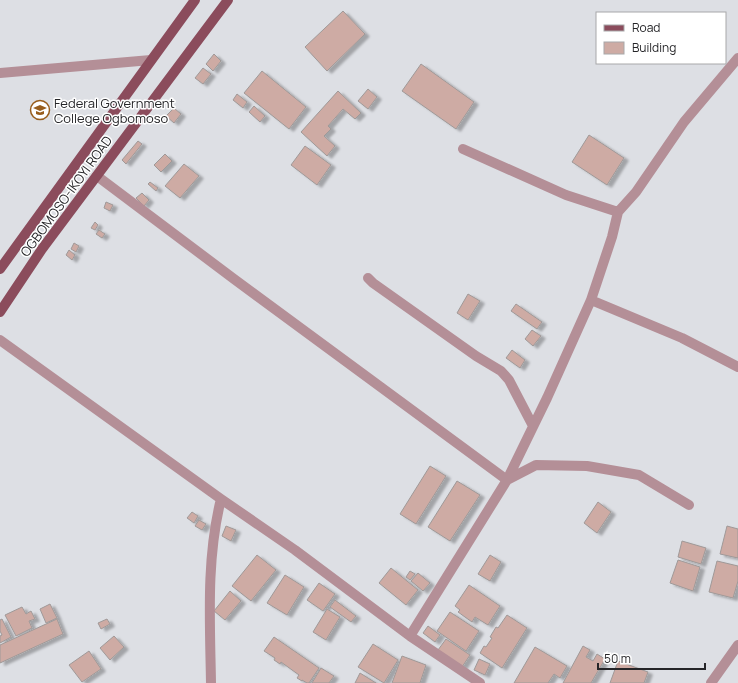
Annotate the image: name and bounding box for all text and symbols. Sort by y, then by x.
legend [596,12,726,64]
text: Road [632,19,660,36]
text: Building [632,39,676,56]
place label: Federal Government College Ogbomoso [54,94,175,127]
school or university icon: Federal Government College Ogbomoso [29,99,51,121]
street label: OGBOMOSO-IKOYI ROAD [16,132,116,260]
scale bar [598,645,705,671]
text: 50 m [604,650,631,667]

